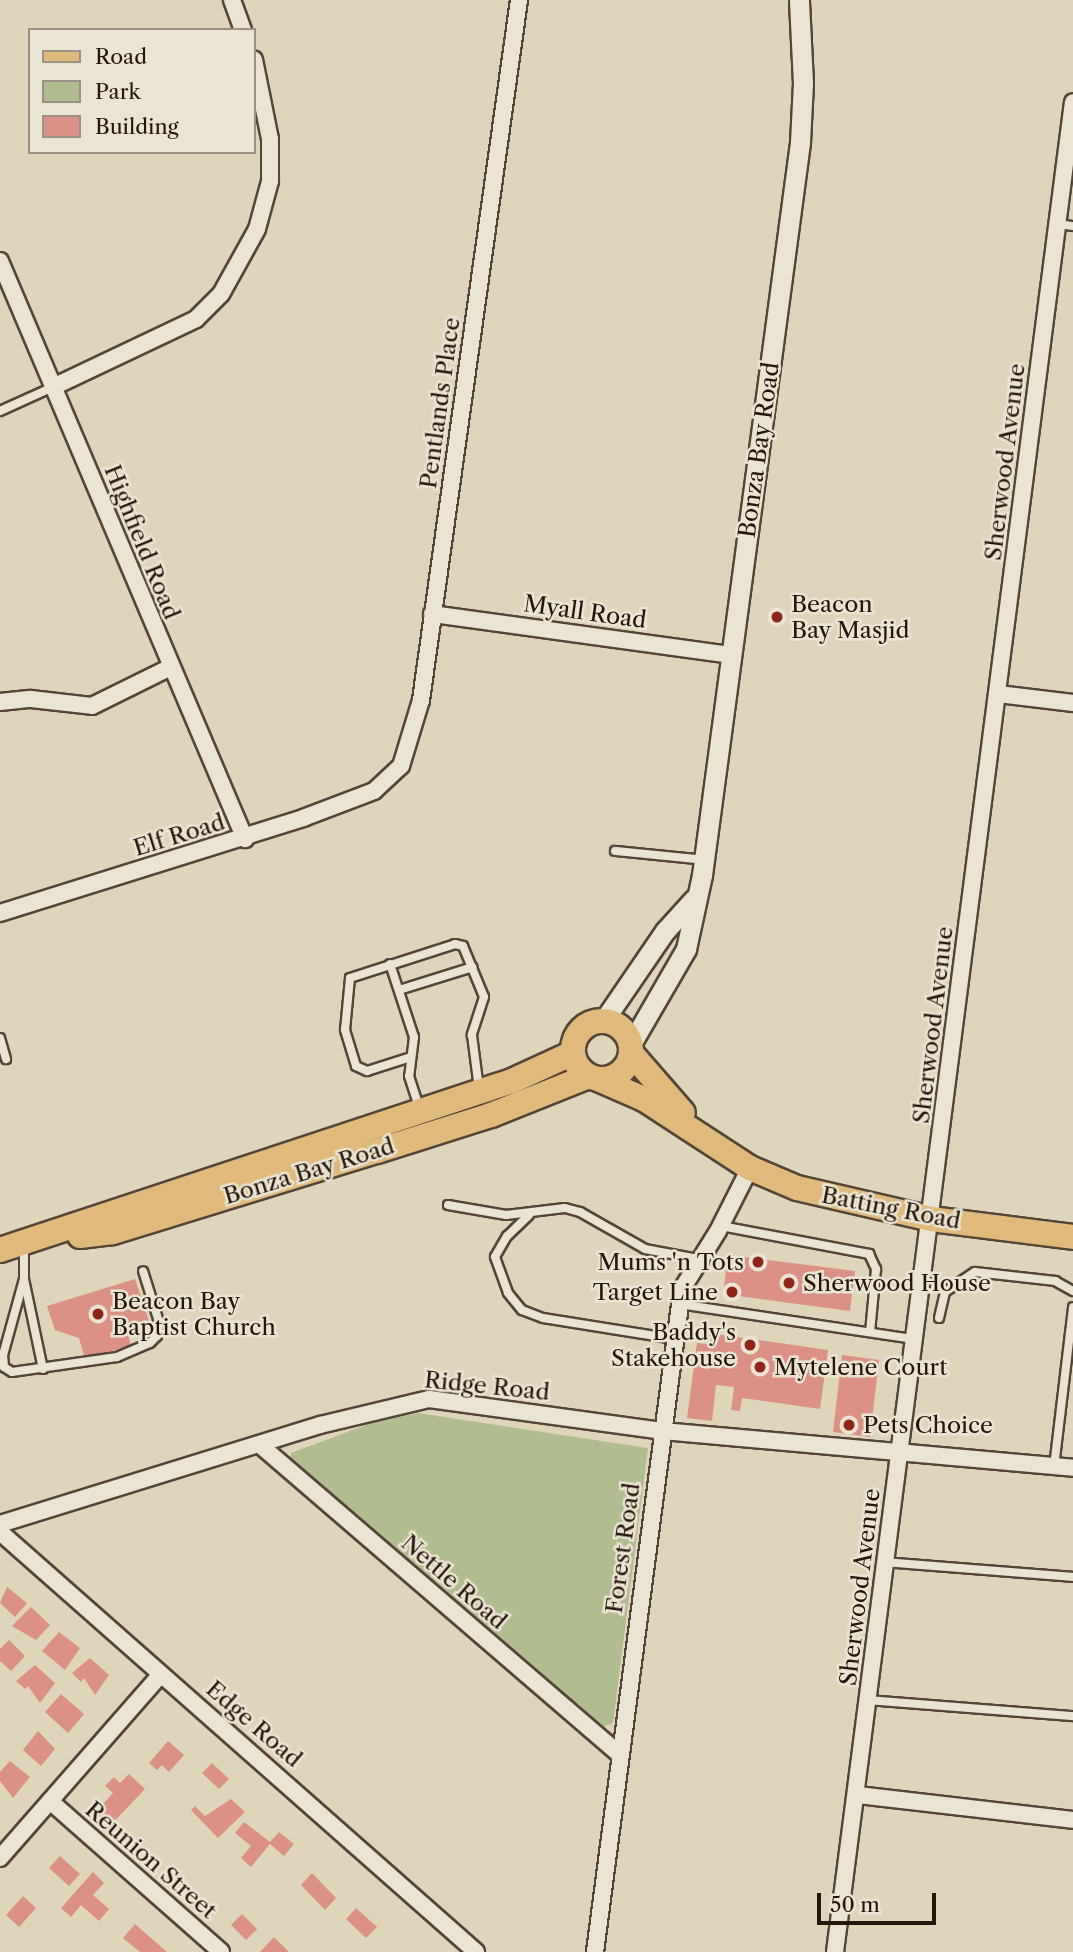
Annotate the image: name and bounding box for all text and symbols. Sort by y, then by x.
legend [28,28,256,154]
text: Road [95,44,147,69]
text: Park [95,79,141,104]
text: Building [95,114,179,139]
street label: Pentlands Place [414,316,466,490]
street label: Bonza Bay Road [733,360,785,540]
street label: Sherwood Avenue [979,361,1031,563]
street label: Highfield Road [98,461,186,623]
street label: Myall Road [522,590,648,634]
place label: Beacon Bay Masjid [791,590,910,644]
marker: Beacon Bay Masjid [769,609,785,625]
street label: Elf Road [130,808,228,862]
street label: Sherwood Avenue [907,924,959,1126]
street label: Bonza Bay Road [220,1132,398,1210]
street label: Batting Road [819,1181,963,1235]
place label: Mums 'n Tots [597,1248,744,1276]
marker: Mums 'n Tots [750,1254,766,1270]
place label: Sherwood House [803,1269,991,1297]
marker: Sherwood House [781,1275,797,1291]
place label: Target Line [593,1278,718,1306]
marker: Target Line [724,1284,740,1300]
place label: Beacon Bay Baptist Church [112,1287,276,1341]
marker: Beacon Bay Baptist Church [90,1306,106,1322]
place label: Baddy's Stakehouse [611,1318,736,1372]
marker: Baddy's Stakehouse [742,1337,758,1353]
place label: Mytelene Court [774,1353,947,1381]
marker: Mytelene Court [752,1359,768,1375]
street label: Ridge Road [423,1366,551,1406]
place label: Pets Choice [863,1411,993,1439]
marker: Pets Choice [841,1417,857,1433]
street label: Forest Road [600,1481,646,1615]
street label: Sherwood Avenue [834,1486,886,1688]
street label: Nettle Road [396,1529,512,1635]
street label: Edge Road [201,1675,307,1773]
street label: Reunion Street [80,1795,222,1925]
scale bar [821,1878,940,1922]
text: 50 m [830,1892,880,1917]

